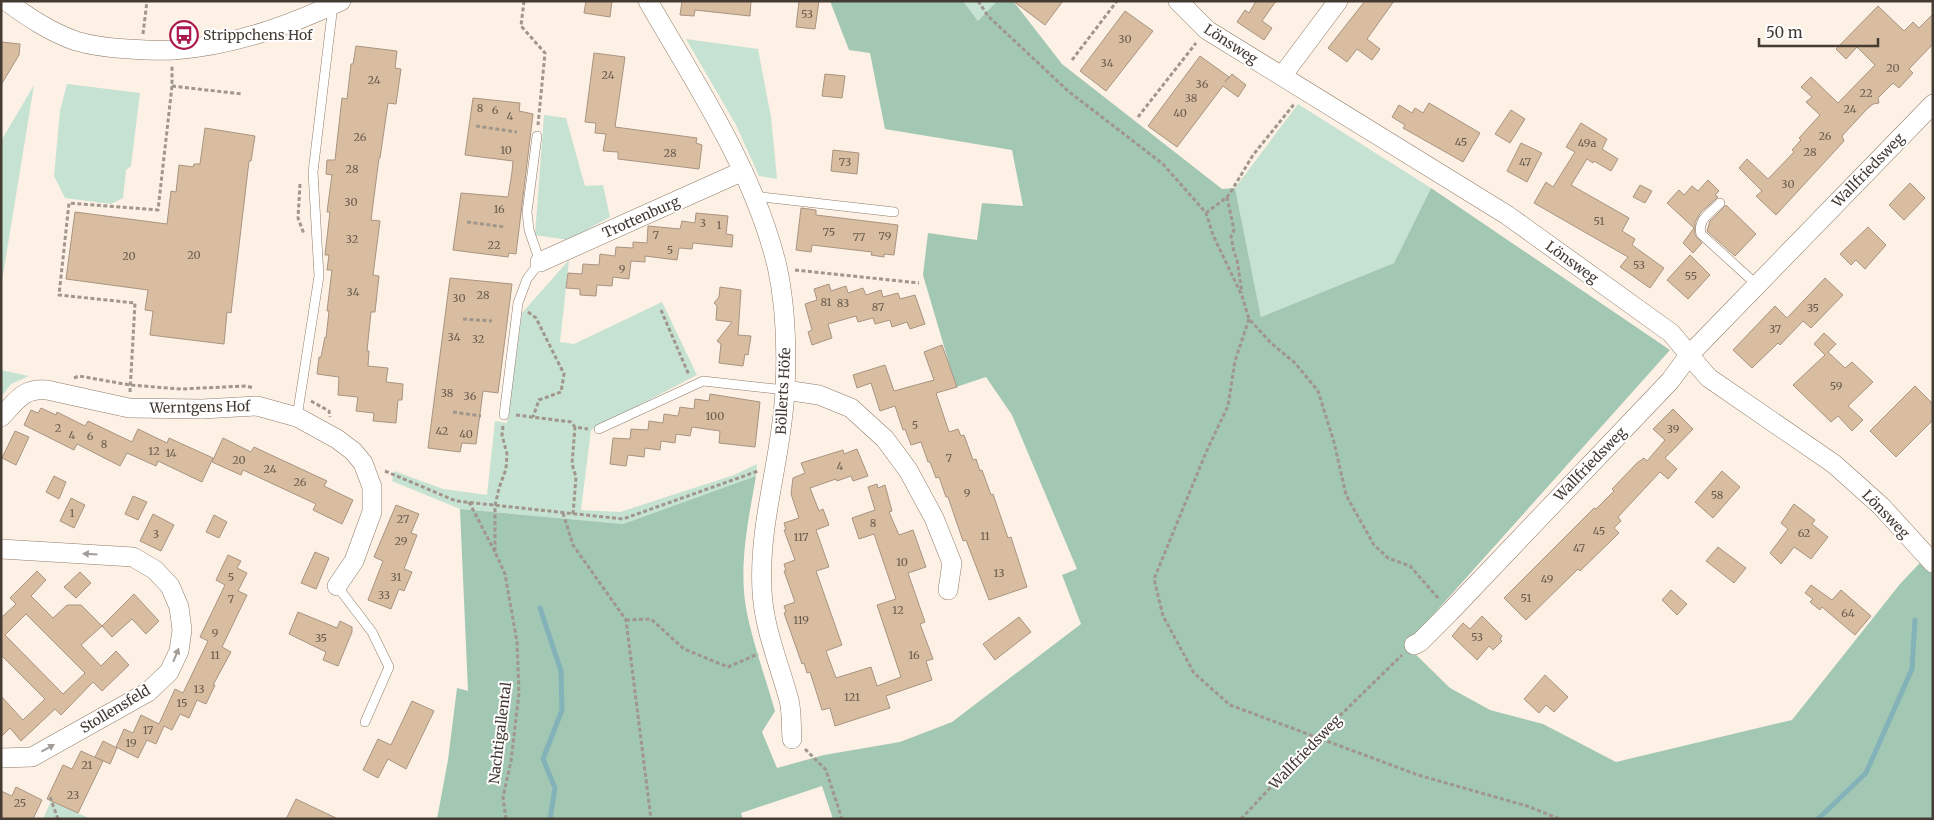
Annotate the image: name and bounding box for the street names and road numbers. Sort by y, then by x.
street label: Lönsweg [1201,20,1262,68]
street label: Wallfriedsweg [1827,129,1908,212]
street label: Trottenburg [600,192,683,242]
street label: Lönsweg [1542,237,1602,287]
street label: Böllerts Höfe [772,347,794,435]
street label: Werntgens Hof [148,397,251,417]
street label: Wallfriedsweg [1549,423,1630,506]
street label: Lönsweg [1858,486,1914,542]
street label: Nachtigallental [485,680,515,785]
street label: Stollensfeld [77,681,154,737]
street label: Wallfriedsweg [1264,711,1345,794]

